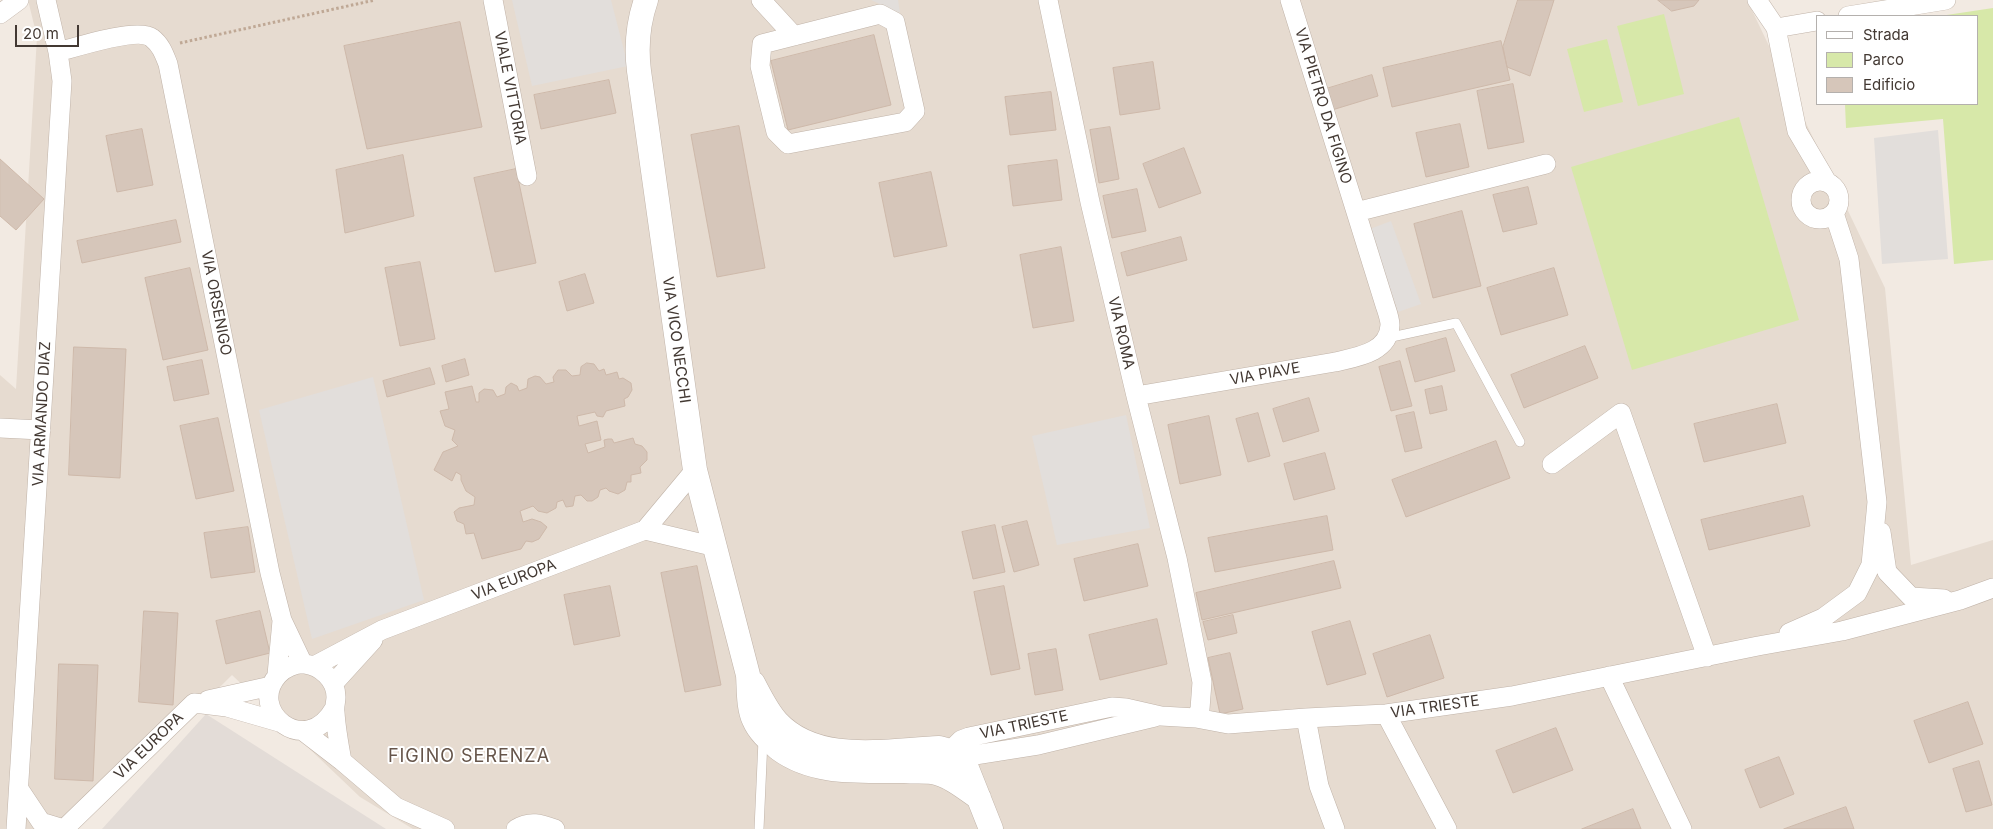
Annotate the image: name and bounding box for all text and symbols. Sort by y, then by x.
scale bar [18,15,81,47]
legend [1816,15,1978,105]
text: 20 m [23,24,59,43]
text: Strada [1863,25,1909,44]
street label: VIA PIETRO DA FIGINO [1291,26,1355,186]
street label: VIALE VITTORIA [490,30,530,146]
text: Parco [1863,50,1904,69]
text: Edificio [1863,75,1915,94]
street label: VIA ORSENIGO [197,249,235,357]
street label: VIA VICO NECCHI [658,276,694,404]
street label: VIA ROMA [1104,295,1138,371]
street label: VIA ARMANDO DIAZ [29,341,55,487]
street label: VIA PIAVE [1228,359,1302,389]
street label: VIA EUROPA [469,556,559,604]
street label: VIA TRIESTE [1389,692,1481,722]
street label: VIA TRIESTE [978,707,1070,743]
street label: VIA EUROPA [111,709,187,783]
district label: FIGINO SERENZA [386,746,552,768]

